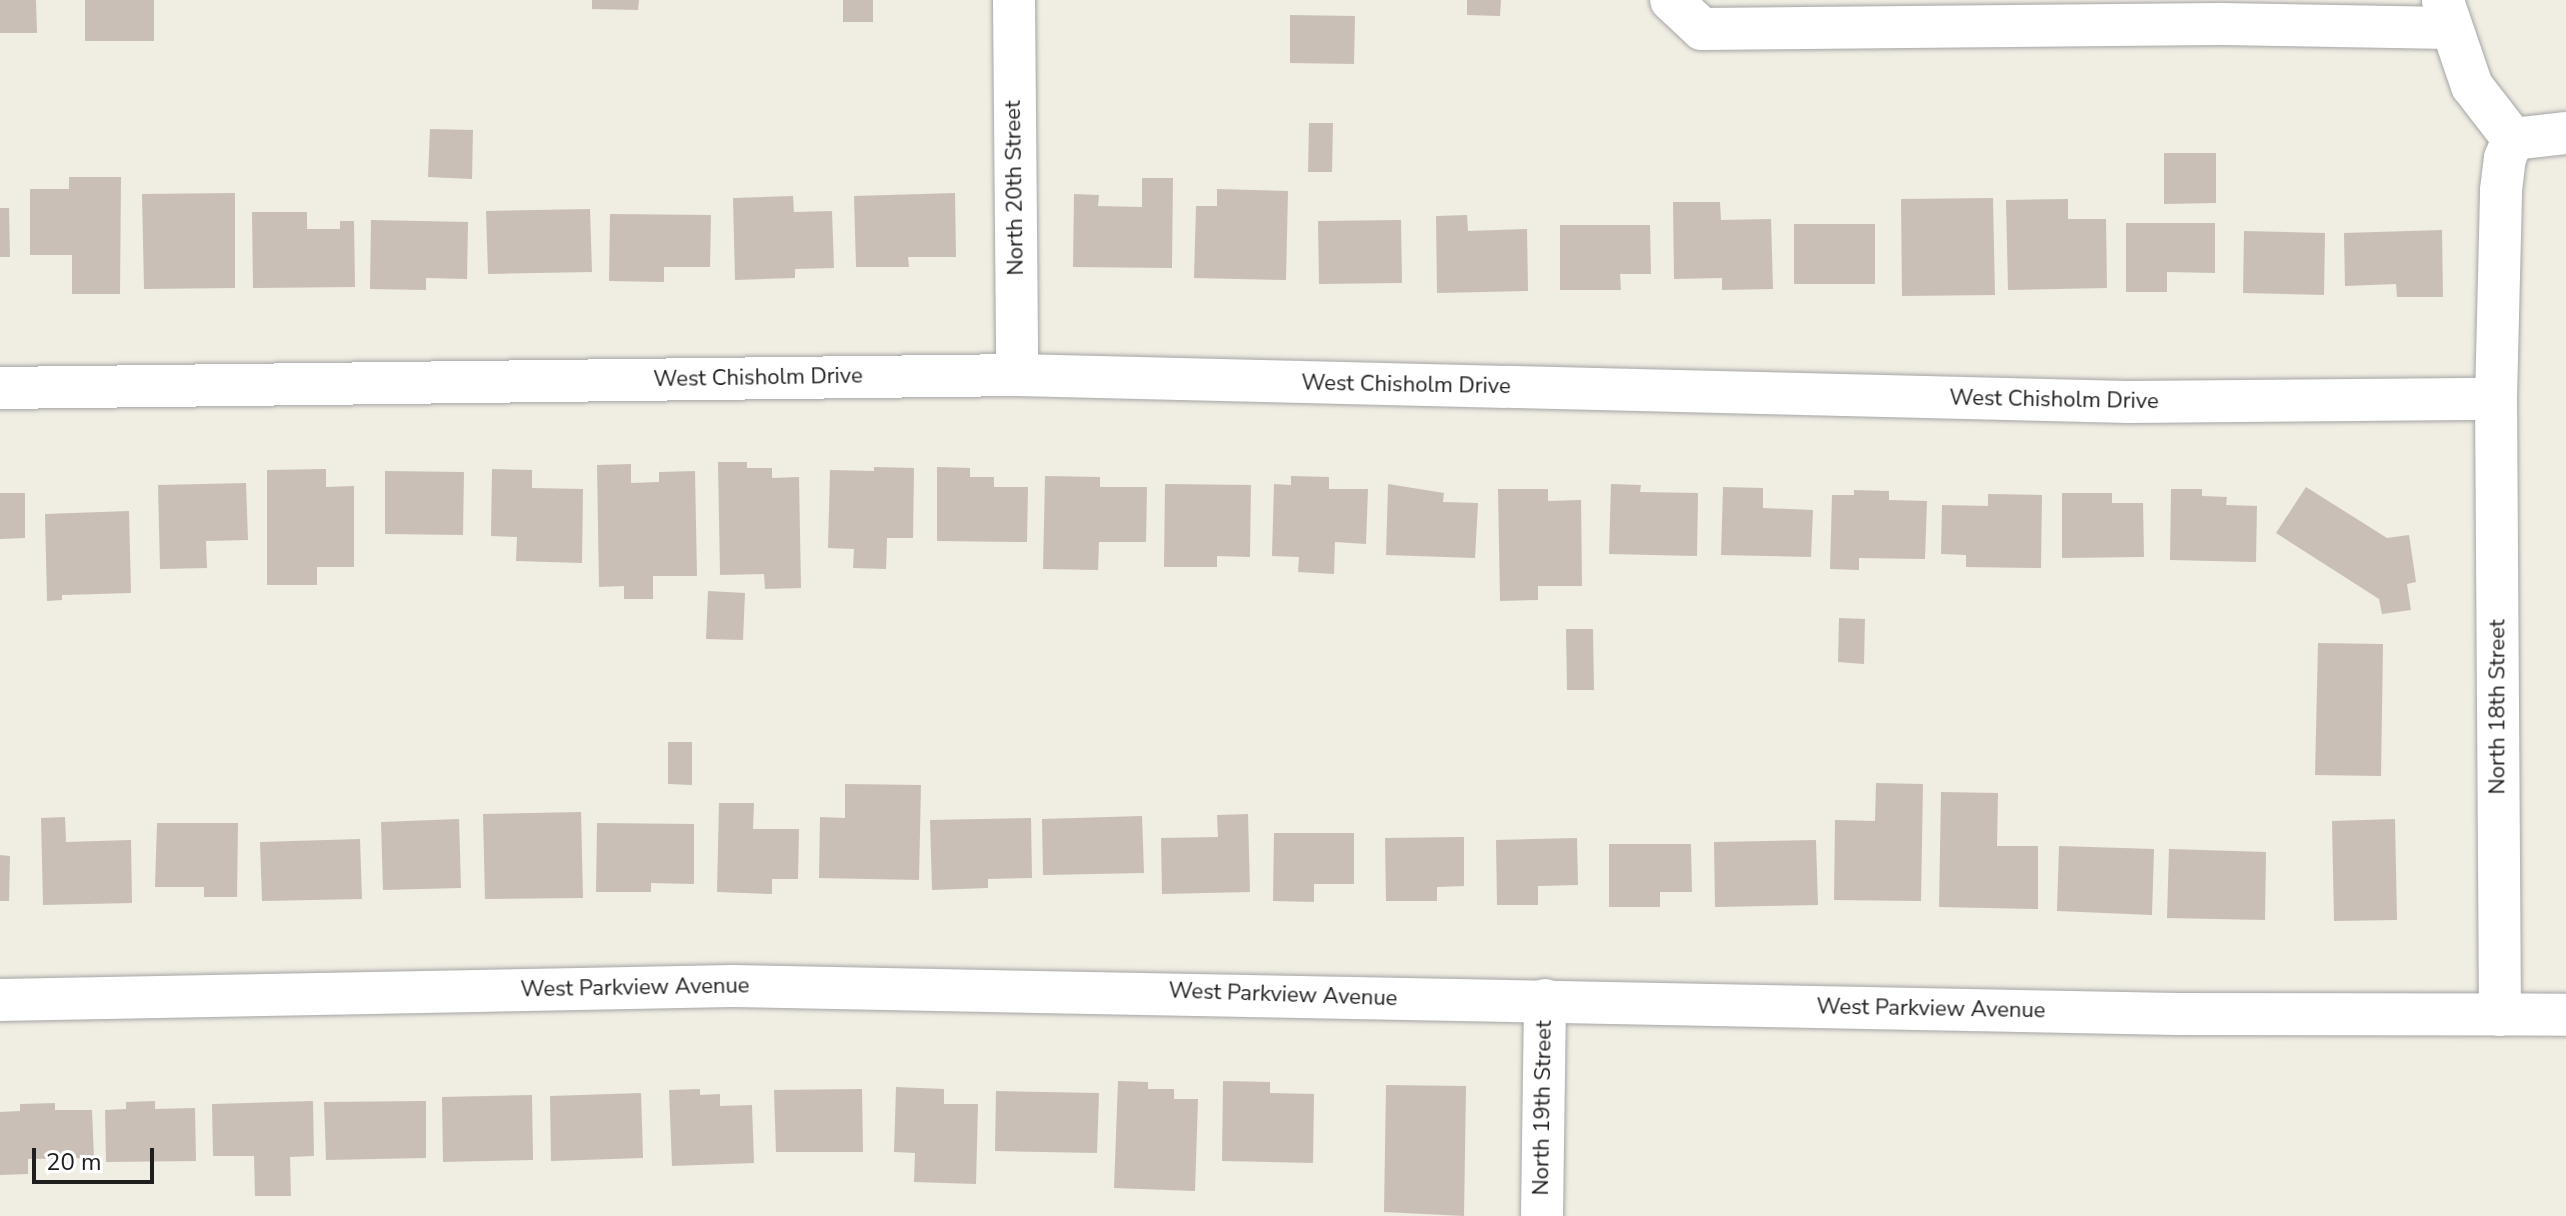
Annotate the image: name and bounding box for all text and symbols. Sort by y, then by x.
street label: North 20th Street [1000,100,1030,276]
street label: West Chisholm Drive [653,363,863,393]
street label: West Chisholm Drive [1301,370,1511,400]
street label: West Chisholm Drive [1949,385,2159,415]
street label: North 18th Street [2485,619,2511,795]
street label: West Parkview Avenue [520,973,750,1003]
street label: West Parkview Avenue [1168,978,1398,1012]
street label: West Parkview Avenue [1816,994,2046,1024]
street label: North 19th Street [1528,1020,1558,1196]
scale bar [36,1132,158,1182]
text: 20 m [46,1146,102,1178]

